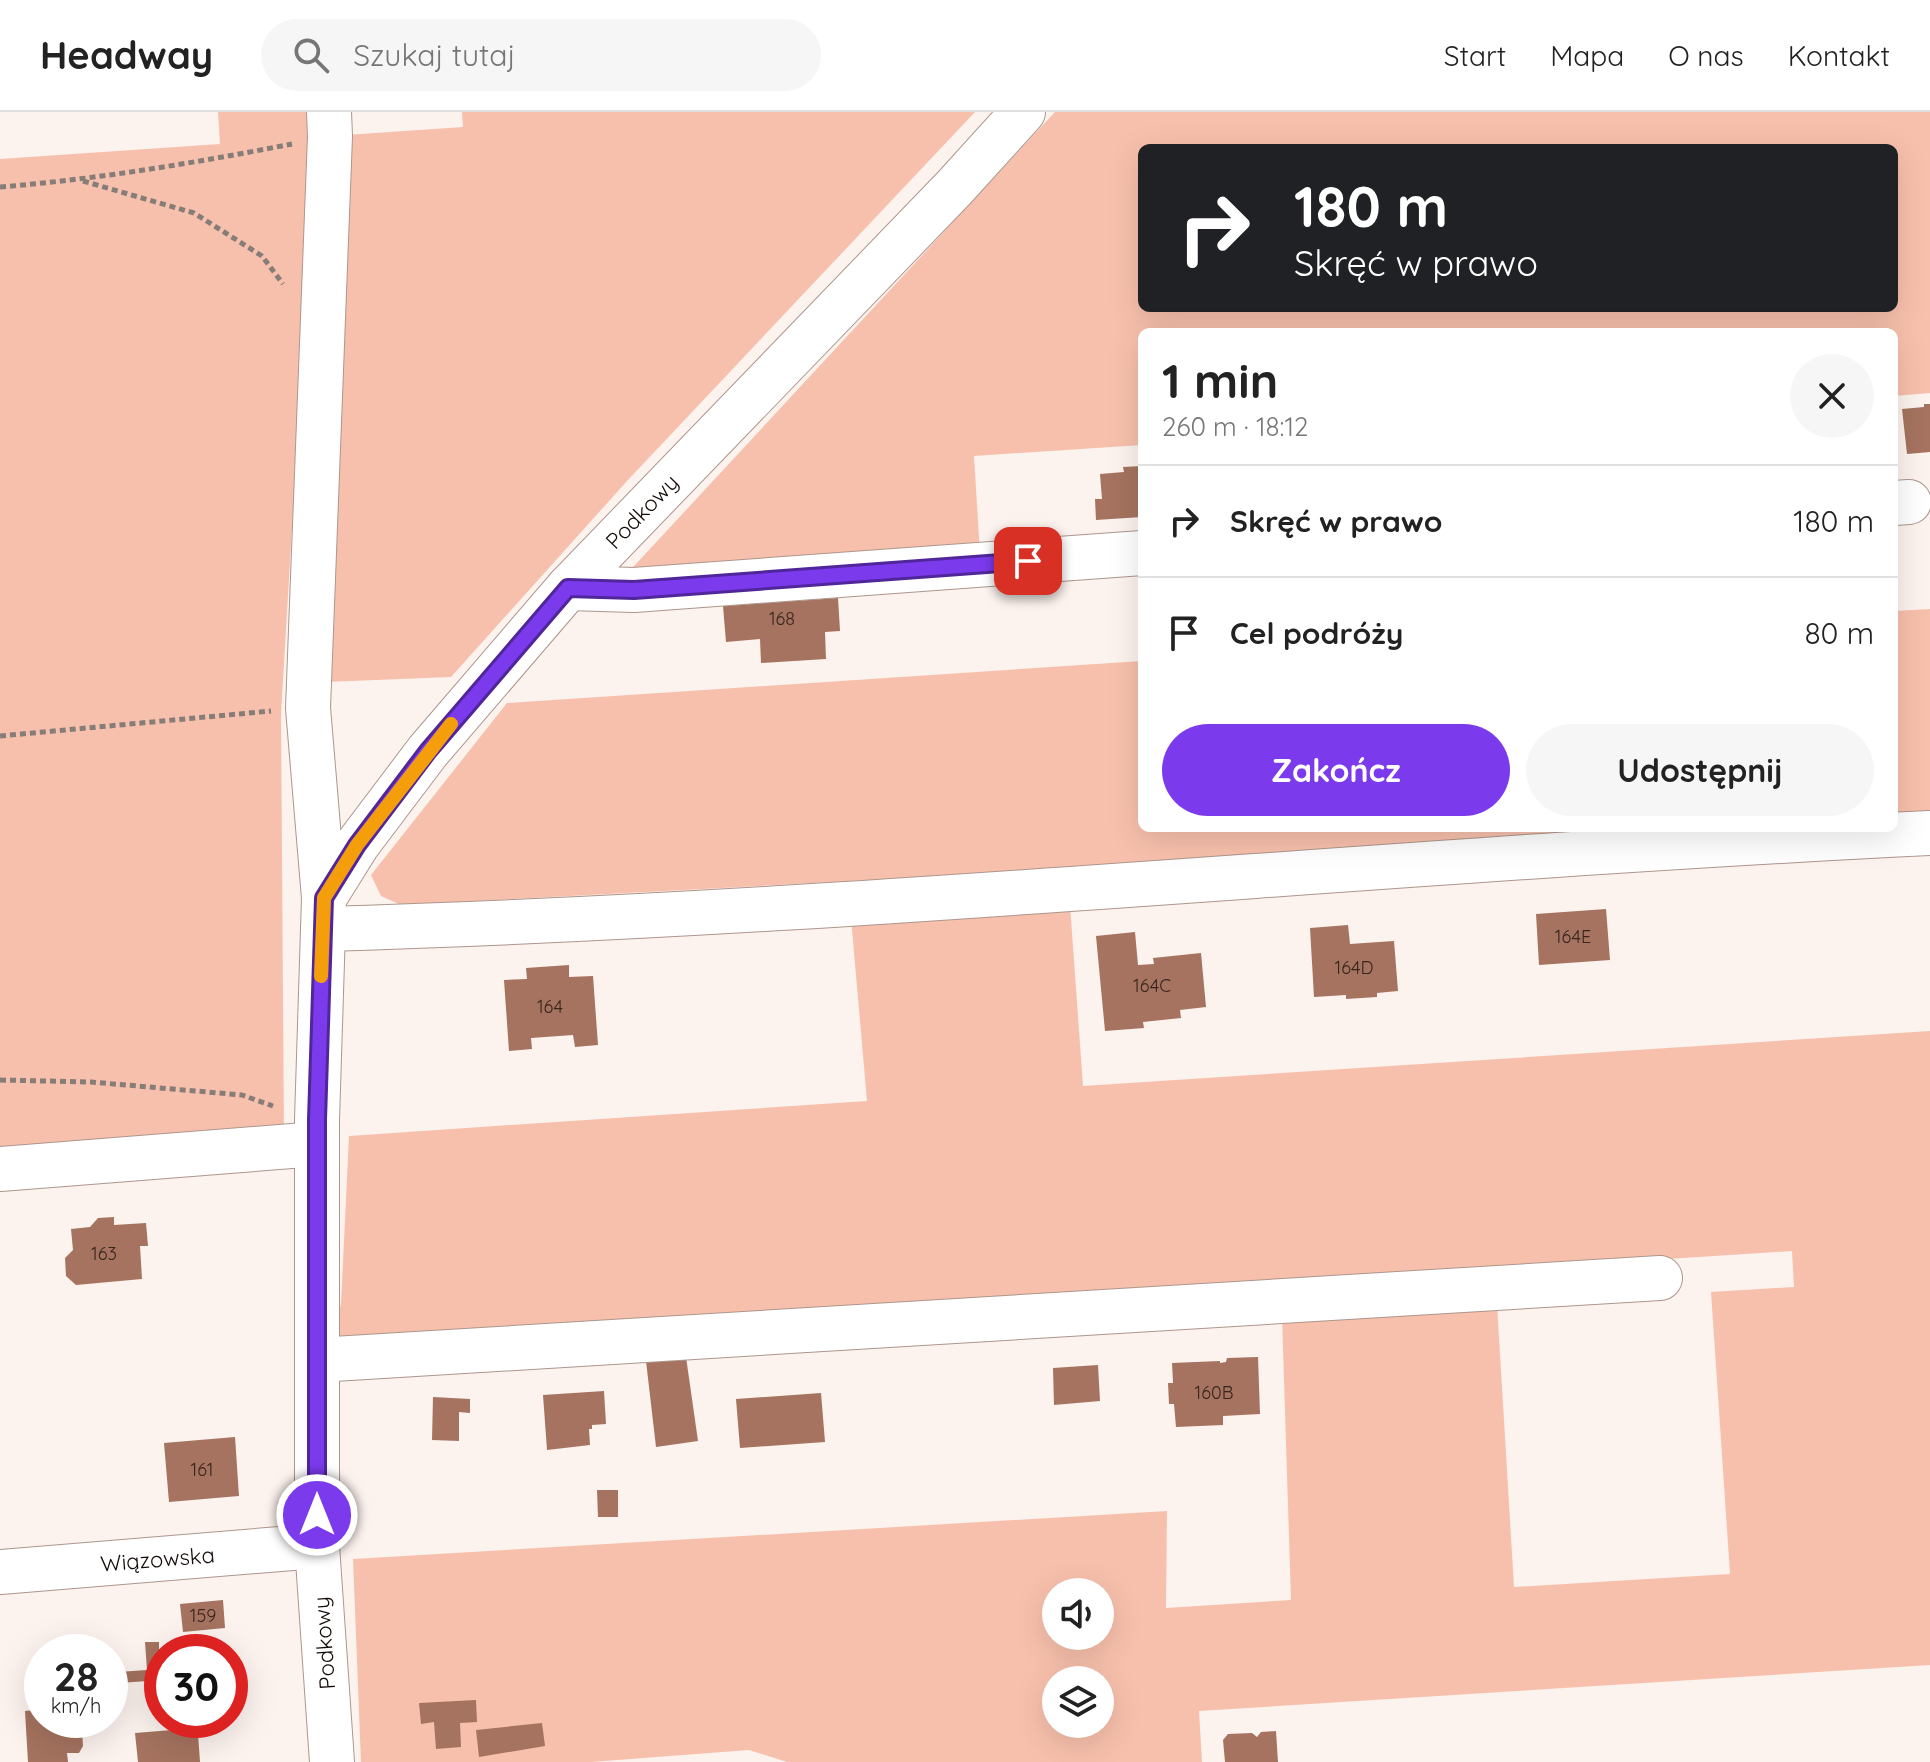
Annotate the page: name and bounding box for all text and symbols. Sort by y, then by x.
search box [261,19,821,91]
text: Headway [40,31,213,79]
icon: search [289,33,333,77]
text: Szukaj tutaj [353,36,516,74]
text: Start [1444,38,1506,73]
text: Mapa [1550,38,1624,73]
text: O nas [1668,38,1744,73]
text: Kontakt [1788,38,1890,73]
text: 180 m [1294,171,1448,241]
icon: right [1162,176,1266,280]
text: Skręć w prawo [1294,240,1538,285]
text: 1 min [1162,350,1278,410]
button: close [1790,354,1874,438]
text: 260 m · 18:12 [1162,410,1308,443]
street label: Podkowy [599,468,684,555]
icon: right [1162,499,1206,543]
text: Skręć w prawo [1230,502,1442,540]
text: 180 m [1793,502,1874,540]
pin [994,527,1062,595]
icon: arrive [1006,539,1050,583]
house number: 168 [769,607,795,630]
icon: arrive [1162,611,1206,655]
text: Cel podróży [1230,614,1403,652]
text: 80 m [1804,614,1874,652]
button: Zakończ [1162,724,1510,816]
button: Udostępnij [1526,724,1874,816]
house number: 164E [1555,925,1591,948]
house number: 164D [1334,956,1374,979]
house number: 164C [1133,974,1171,997]
house number: 164 [537,995,563,1018]
house number: 163 [91,1242,117,1265]
house number: 160B [1195,1381,1233,1404]
house number: 161 [191,1458,213,1481]
position arrow [275,1473,359,1557]
street label: Wiązowska [99,1540,216,1578]
map controls [1042,1578,1114,1738]
button: sound [1042,1578,1114,1650]
street label: Podkowy [307,1596,341,1690]
house number: 159 [190,1604,216,1627]
speed limit sign: 30 [144,1634,248,1738]
text: 28 [54,1651,98,1701]
button: layers [1042,1666,1114,1738]
text: km/h [51,1693,101,1718]

